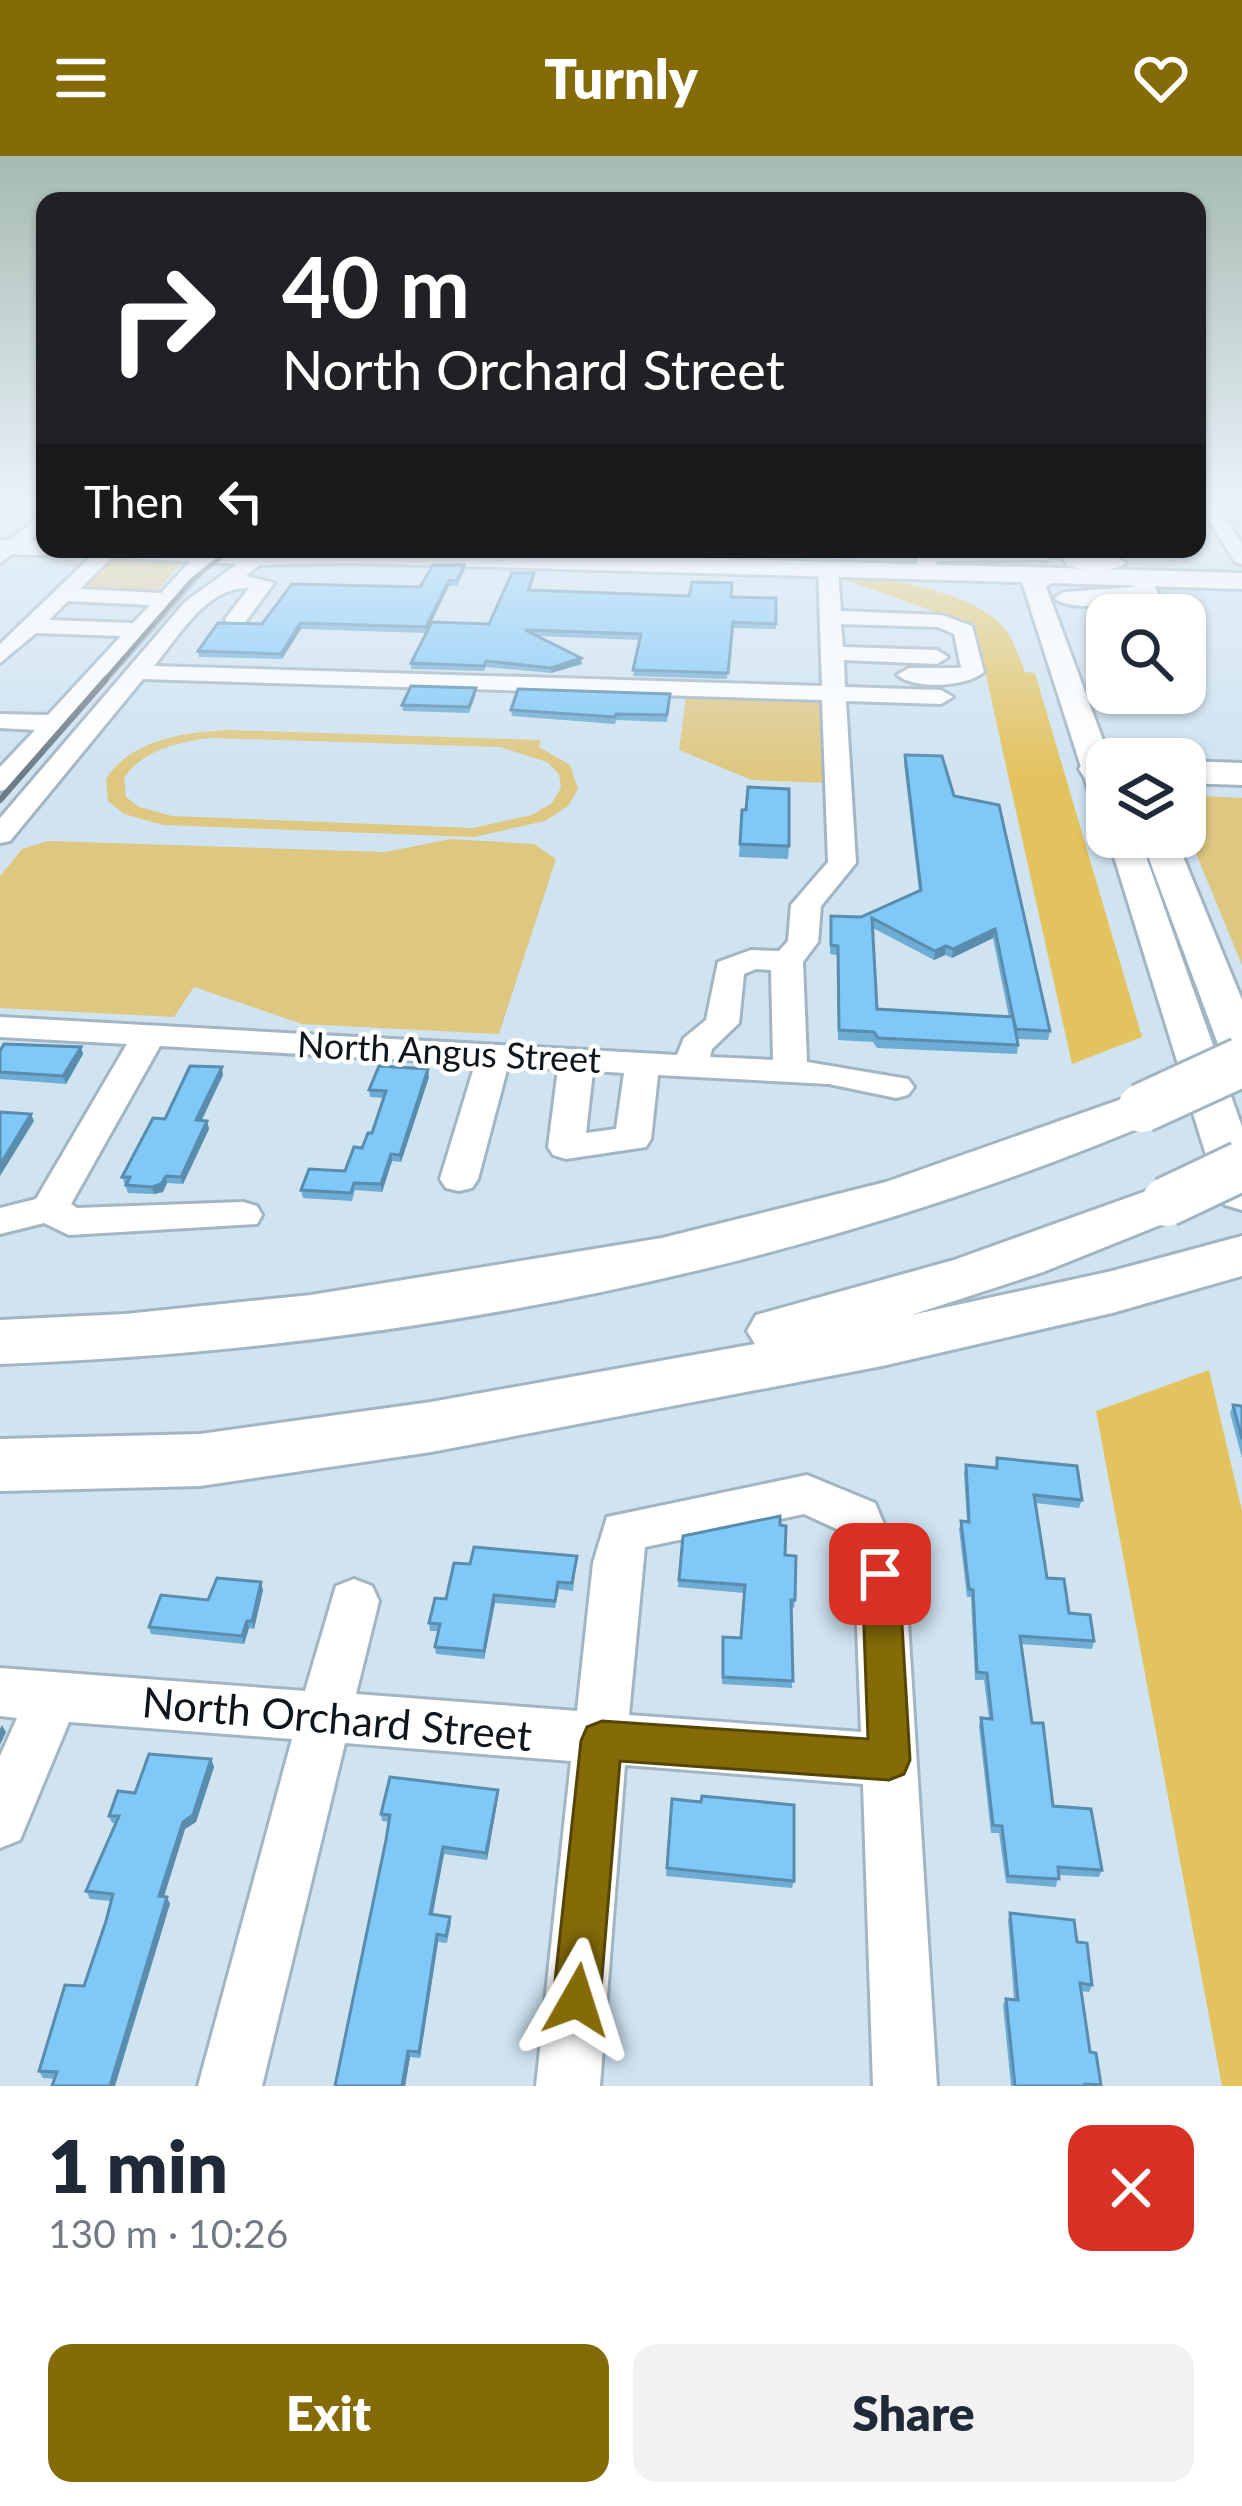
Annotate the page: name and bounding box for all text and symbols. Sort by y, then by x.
icon: menu [48,45,114,111]
icon: heart [1128,45,1194,111]
text: Turnly [544,46,698,111]
text: 40 m [282,235,470,336]
icon: right [84,240,240,396]
text: North Orchard Street [282,337,785,402]
icon: left [208,468,274,534]
text: Then [84,474,184,528]
map controls [1086,594,1206,858]
button: search [1086,594,1206,714]
button: layers [1086,738,1206,858]
street label: North Angus Street [296,1021,602,1081]
pin [829,1523,931,1625]
icon: arrive [847,1541,913,1607]
street label: North Orchard Street [140,1676,534,1760]
position arrow [514,1937,640,2063]
text: 1 min [48,2122,228,2208]
button: close [1068,2125,1194,2251]
text: 130 m · 10:26 [48,2210,288,2256]
button: Exit [48,2344,609,2482]
button: Share [633,2344,1194,2482]

